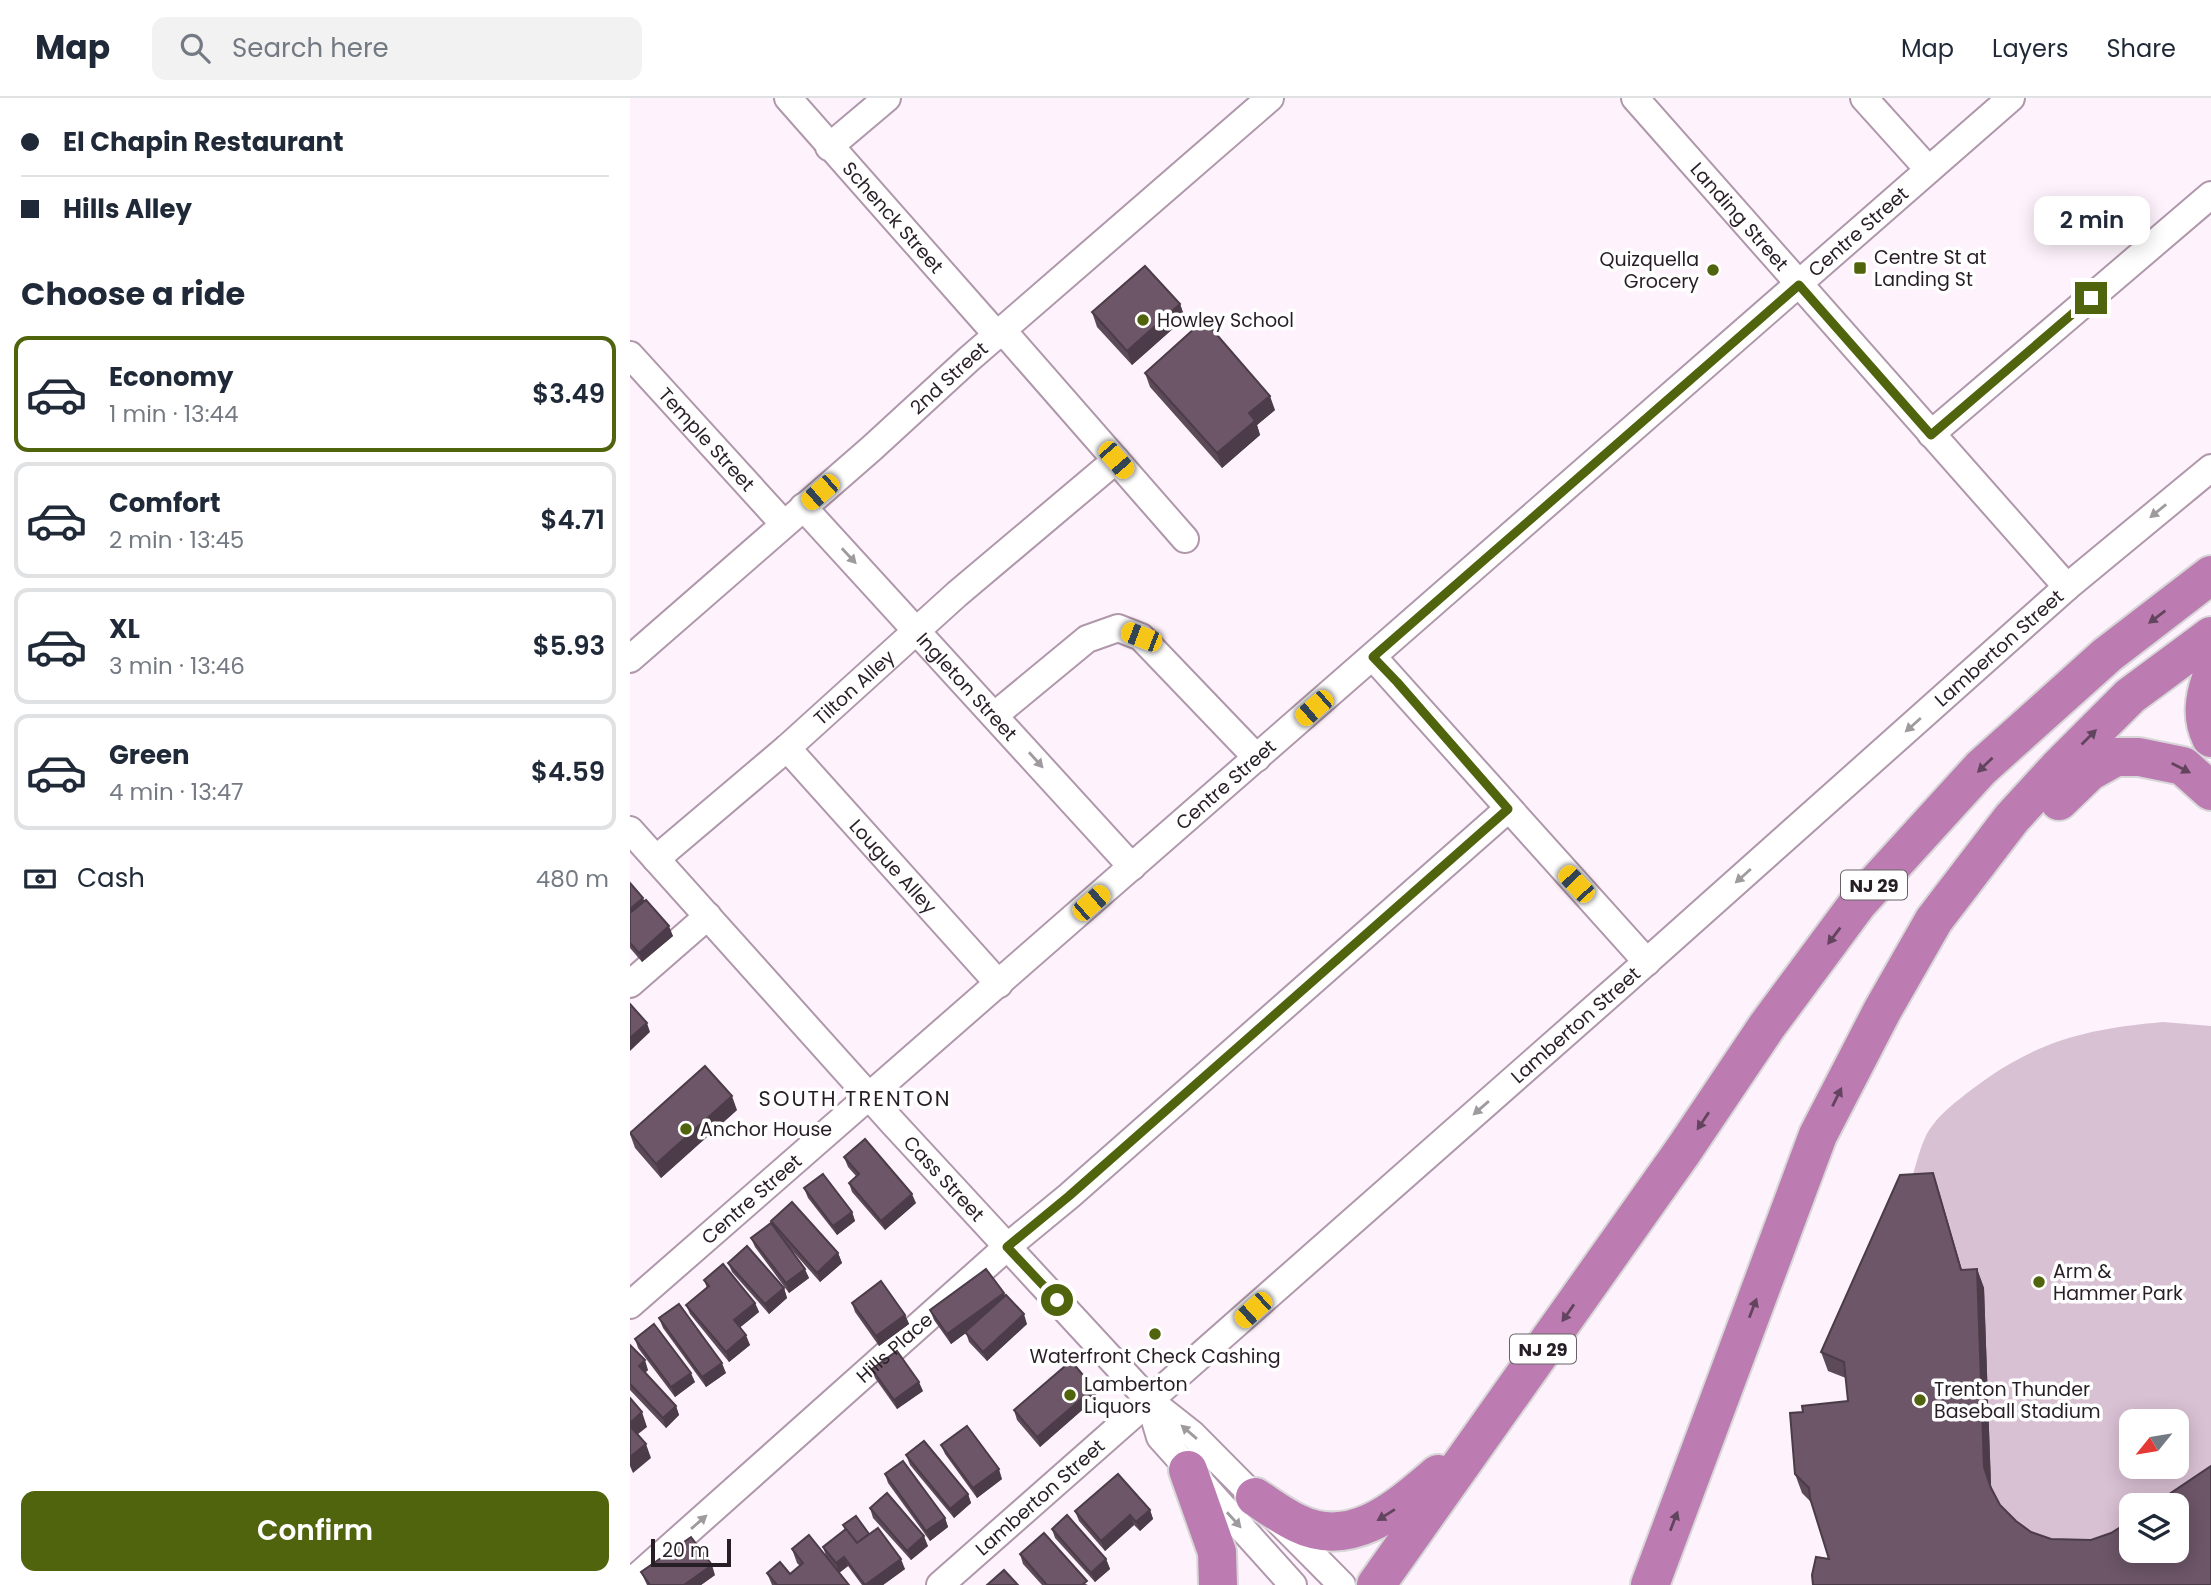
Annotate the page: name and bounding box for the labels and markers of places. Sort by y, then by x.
place label: Centre St at Landing St [1874,244,1986,293]
place label: Quizquella Grocery [1600,246,1699,295]
marker: Centre St at Landing St [1852,260,1868,276]
marker: Quizquella Grocery [1705,262,1721,278]
place label: Howley School [1157,307,1294,334]
marker: Howley School [1135,312,1151,328]
place label: Anchor House [700,1116,832,1143]
marker: Anchor House [678,1121,694,1137]
place label: Arm & Hammer Park [2053,1258,2183,1307]
marker: Arm & Hammer Park [2031,1274,2047,1290]
marker: Waterfront Check Cashing [1147,1326,1163,1342]
place label: Waterfront Check Cashing [1029,1343,1281,1370]
place label: Lamberton Liquors [1084,1371,1188,1420]
place label: Trenton Thunder Baseball Stadium [1934,1376,2100,1425]
marker: Lamberton Liquors [1062,1387,1078,1403]
marker: Trenton Thunder Baseball Stadium [1912,1392,1928,1408]

